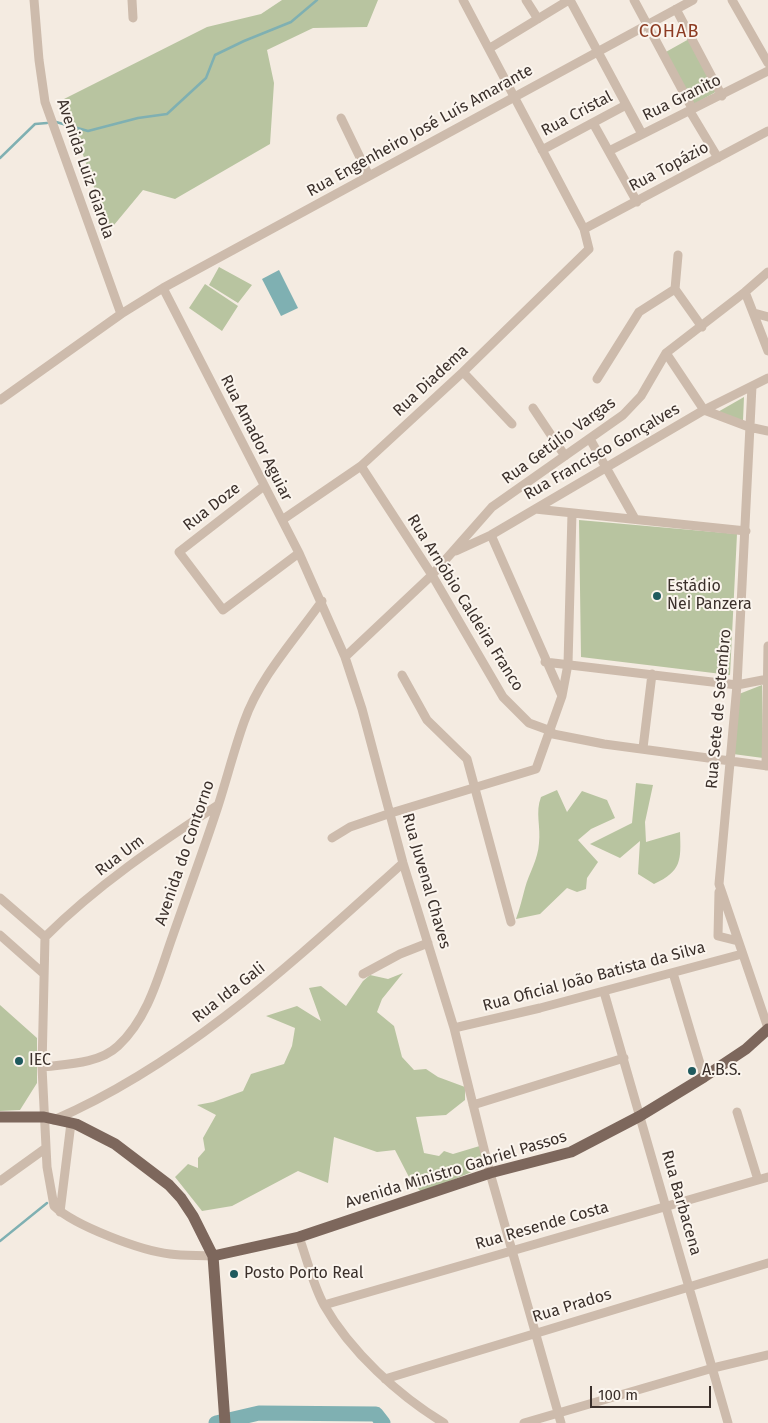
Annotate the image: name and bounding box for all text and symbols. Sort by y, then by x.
district label: COHAB [638,21,700,43]
street label: Rua Engenheiro José Luís Amarante [304,61,536,201]
street label: Rua Granito [640,71,724,125]
street label: Rua Cristal [538,87,616,141]
street label: Avenida Luiz Giarola [52,97,118,241]
street label: Rua Topázio [626,138,712,196]
street label: Rua Diadema [389,341,473,421]
street label: Rua Amador Aguiar [216,372,296,504]
street label: Rua Getúlio Vargas [499,393,619,489]
street label: Rua Francisco Gonçalves [521,399,683,505]
street label: Rua Doze [180,479,244,535]
street label: Rua Arnóbio Caldeira Franco [403,511,527,695]
place label: Estádio Nei Panzera [667,577,752,615]
marker: Estádio Nei Panzera [651,590,663,602]
street label: Rua Sete de Setembro [702,628,736,790]
street label: Avenida do Contorno [151,778,219,928]
street label: Rua Juvenal Chaves [397,811,455,951]
street label: Rua Um [92,831,148,881]
street label: Rua Oficial João Batista da Silva [481,938,707,1016]
street label: Rua Ida Gali [189,959,269,1027]
place label: IEC [29,1051,51,1071]
marker: IEC [13,1055,25,1067]
place label: A.B.S. [702,1061,741,1081]
marker: A.B.S. [686,1065,698,1077]
street label: Avenida Ministro Gabriel Passos [343,1127,569,1213]
street label: Rua Barbacena [657,1148,705,1258]
street label: Rua Resende Costa [473,1198,611,1254]
place label: Posto Porto Real [244,1264,363,1284]
marker: Posto Porto Real [228,1268,240,1280]
street label: Rua Prados [530,1285,614,1327]
scale bar [593,1376,714,1408]
text: 100 m [598,1386,638,1404]

